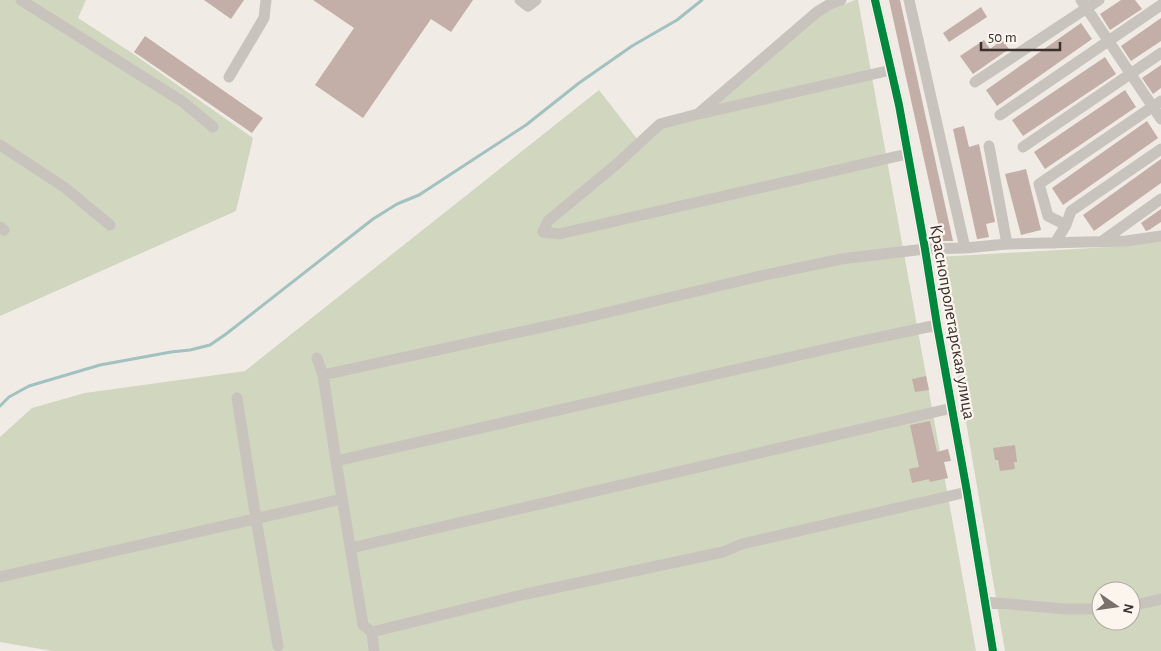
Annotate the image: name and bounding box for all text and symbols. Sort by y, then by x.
scale bar [981,20,1060,52]
text: 50 m [988,30,1017,45]
street label: Краснопролетарская улица [926,223,978,421]
north arrow [1091,581,1141,631]
text: N [1120,602,1136,615]

